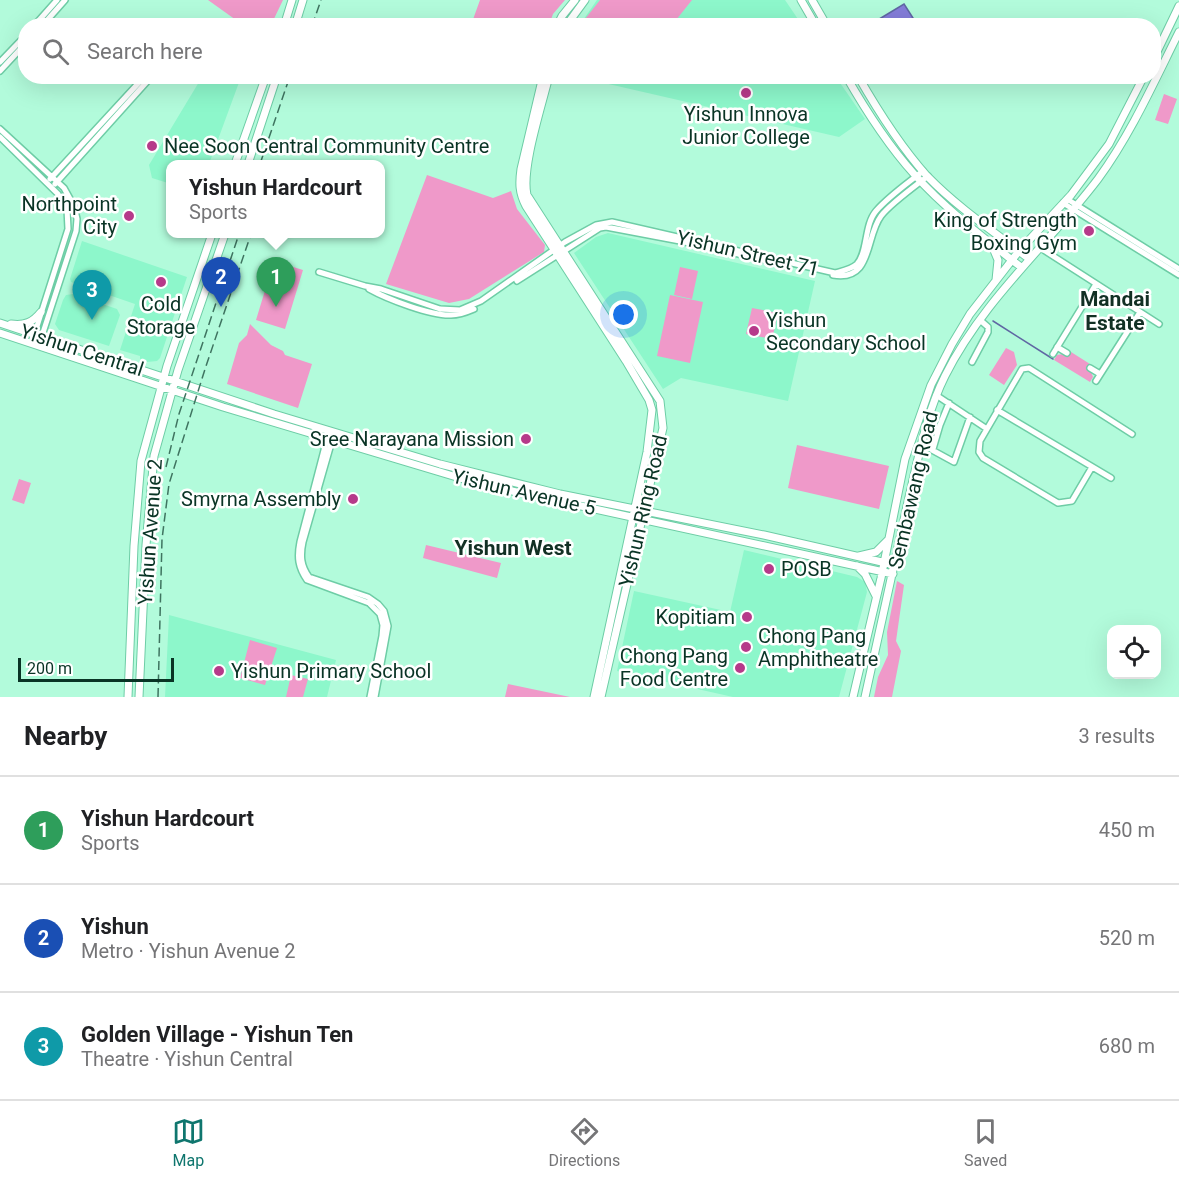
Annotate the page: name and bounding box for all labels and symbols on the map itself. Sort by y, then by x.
marker: Yishun Innova Junior College [739,86,753,100]
place label: Yishun Innova Junior College [682,102,810,149]
place label: Nee Soon Central Community Centre [164,134,489,158]
marker: Nee Soon Central Community Centre [145,139,159,153]
place label: Northpoint City [21,192,118,239]
place label: King of Strength Boxing Gym [934,208,1077,255]
marker: Northpoint City [122,209,136,223]
marker: King of Strength Boxing Gym [1082,224,1096,238]
street label: Yishun Street 71 [674,225,822,281]
pin: 2 [202,258,240,307]
pin: 1 [256,258,296,307]
pin: 3 [72,270,112,320]
marker: Cold Storage [154,275,168,289]
district label: Mandai Estate [1080,287,1150,335]
place label: Cold Storage [127,292,195,339]
your location [609,300,638,329]
place label: Yishun Secondary School [766,308,926,355]
street label: Yishun Central [17,319,147,381]
marker: Yishun Secondary School [747,324,761,338]
street label: Sembawang Road [883,409,943,571]
place label: Sree Narayana Mission [310,427,514,451]
marker: Sree Narayana Mission [519,432,533,446]
street label: Yishun Ring Road [614,433,672,589]
street label: Yishun Avenue 2 [133,458,167,606]
street label: Yishun Avenue 5 [450,464,598,520]
place label: Smyrna Assembly [181,487,342,511]
marker: Smyrna Assembly [346,492,360,506]
district label: Yishun West [454,536,572,560]
place label: POSB [781,557,832,581]
marker: POSB [762,562,776,576]
place label: Kopitiam [655,605,735,629]
marker: Kopitiam [740,610,754,624]
place label: Chong Pang Amphitheatre [758,624,878,671]
marker: Chong Pang Amphitheatre [739,640,753,654]
place label: Chong Pang Food Centre [620,644,728,691]
scale bar [18,655,174,682]
place label: Yishun Primary School [231,659,431,683]
marker: Chong Pang Food Centre [733,661,747,675]
marker: Yishun Primary School [212,664,226,678]

